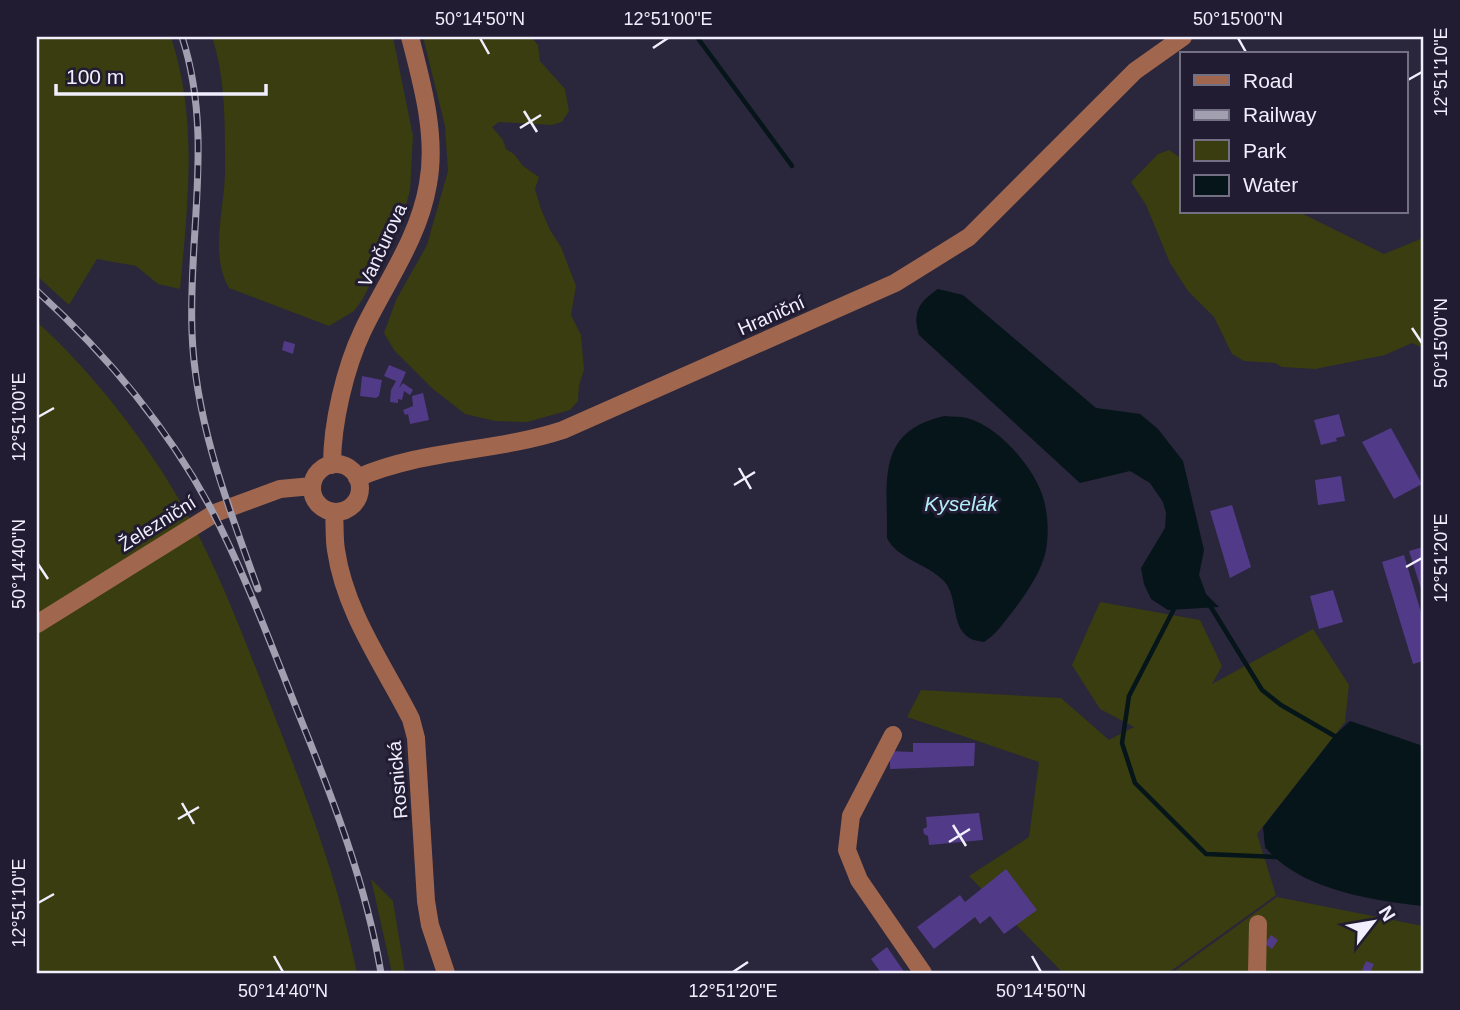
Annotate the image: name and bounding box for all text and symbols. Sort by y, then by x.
text: 50°14'50"N [435,9,525,29]
text: 12°51'00"E [623,9,713,29]
text: 50°15'00"N [1193,9,1283,29]
text: 12°51'10"E [1431,27,1451,117]
scale bar [56,52,266,96]
legend [1180,52,1408,214]
text: 100 m [66,65,124,88]
text: Road [1243,69,1293,92]
text: Railway [1243,103,1317,126]
text: Park [1243,139,1287,162]
text: Water [1243,173,1298,196]
street label: Vančurova [354,200,411,290]
street label: Hraniční [735,291,808,339]
text: 50°15'00"N [1431,298,1451,388]
text: 12°51'00"E [9,372,29,462]
street label: Železniční [115,491,200,555]
water label: Kyselák [924,492,999,515]
text: 12°51'20"E [1431,513,1451,603]
text: 50°14'40"N [9,519,29,609]
street label: Rosnická [384,740,411,820]
text: 12°51'10"E [9,858,29,948]
north arrow [1338,888,1408,958]
text: N [1375,902,1400,925]
text: 50°14'40"N [238,981,328,1001]
text: 12°51'20"E [688,981,778,1001]
text: 50°14'50"N [996,981,1086,1001]

